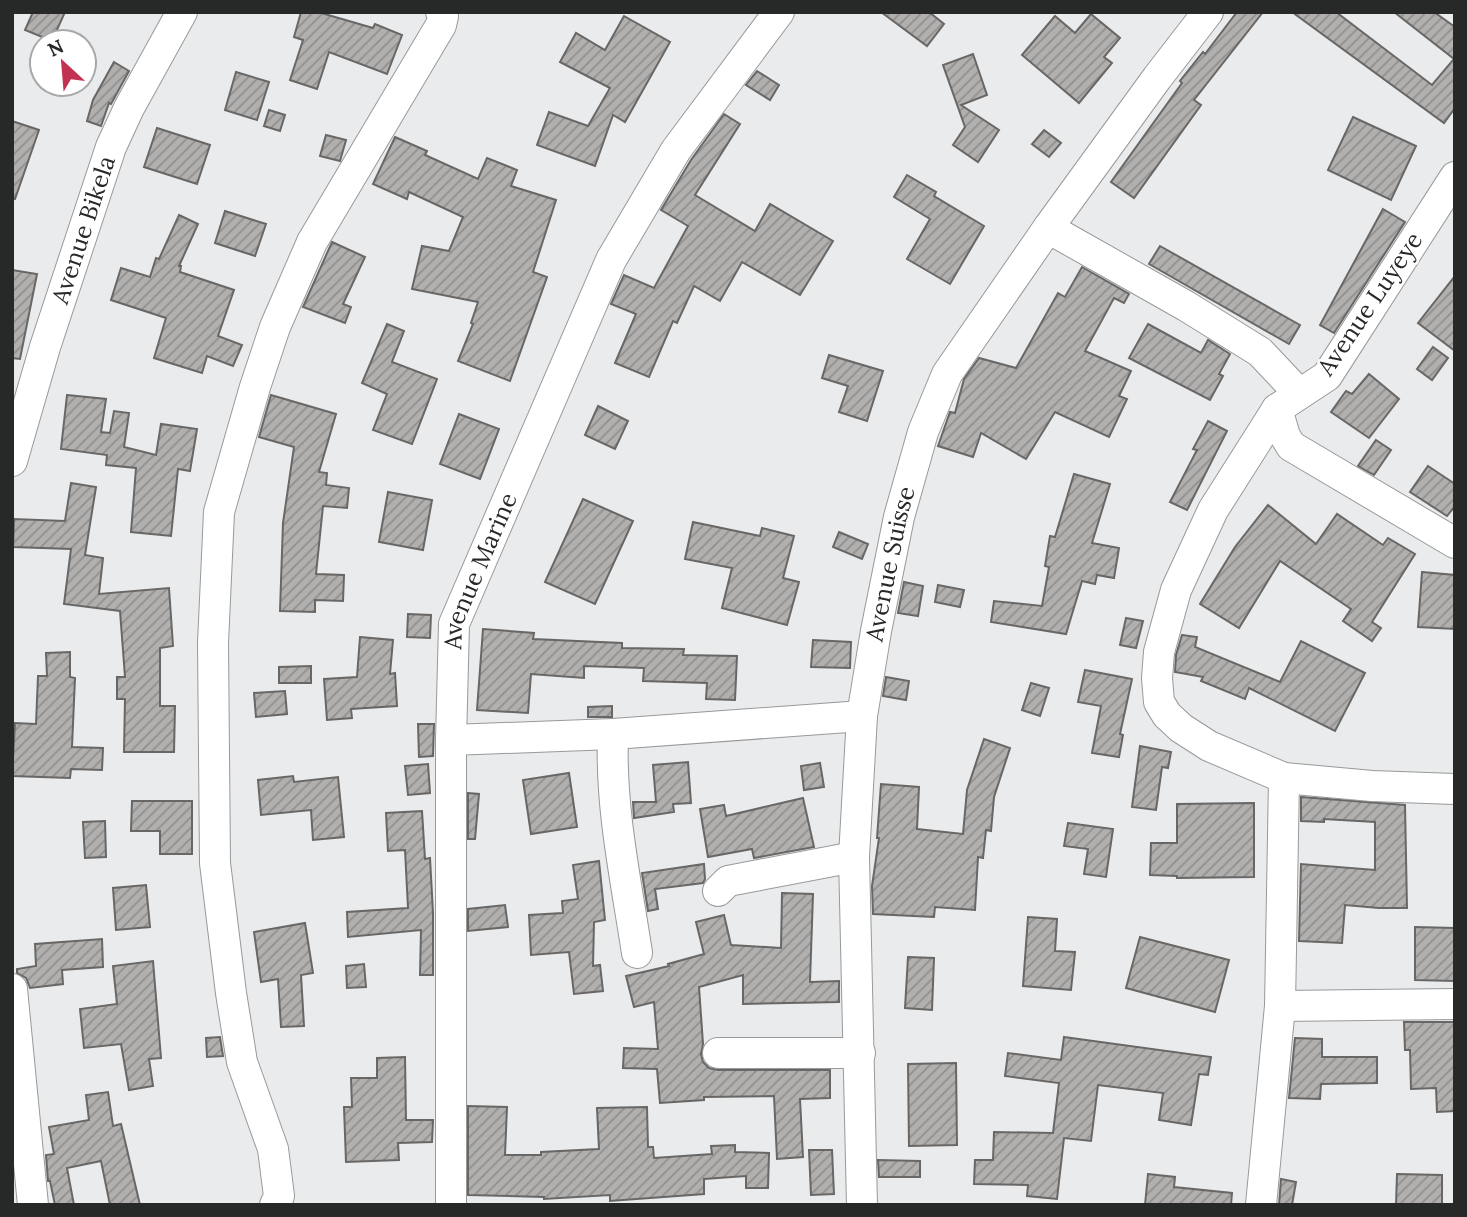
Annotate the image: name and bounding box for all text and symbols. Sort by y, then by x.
north arrow [28,28,98,98]
text: N [44,34,68,62]
street label: Avenue Bikela [44,152,122,309]
street label: Avenue Luyeye [1310,226,1429,382]
street label: Avenue Suisse [858,483,922,645]
street label: Avenue Marine [437,488,524,651]

